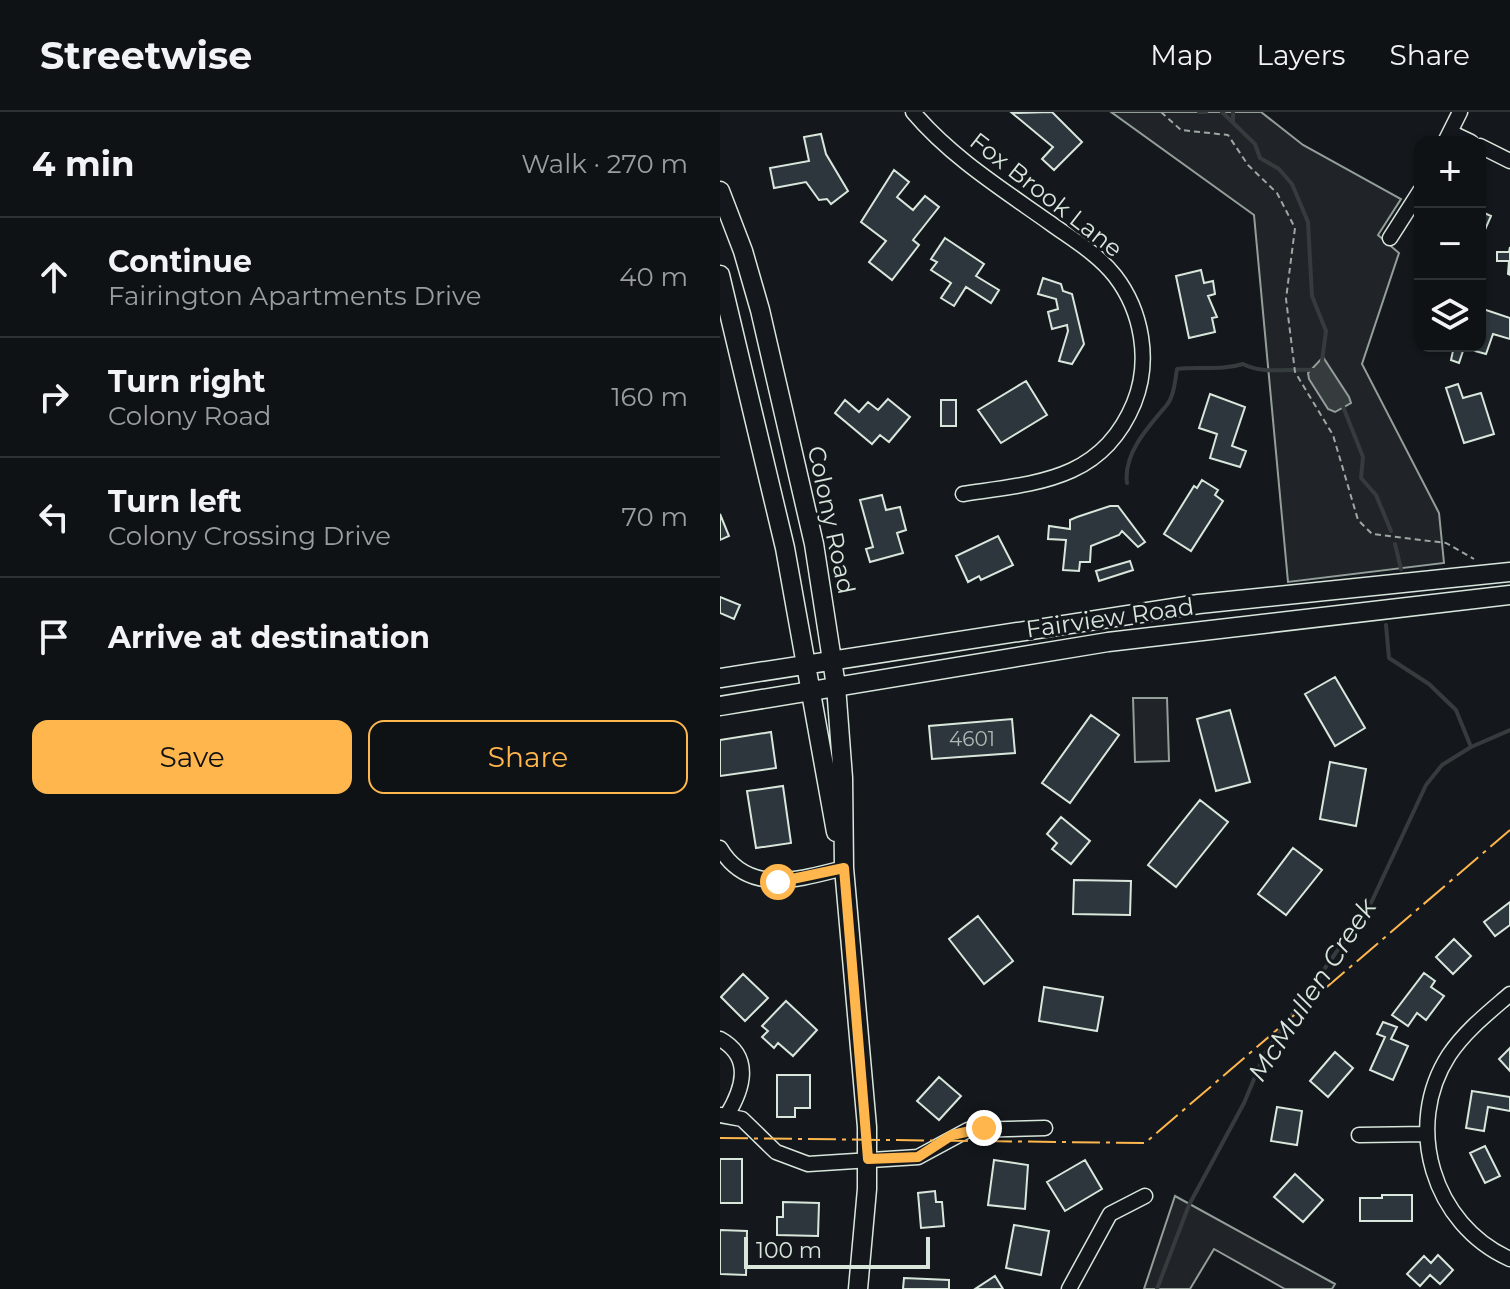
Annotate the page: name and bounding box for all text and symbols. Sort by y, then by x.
text: Streetwise [40,32,252,79]
text: Map [1150,38,1213,72]
text: Layers [1257,38,1346,72]
text: Share [1390,38,1470,72]
street label: Fox Brook Lane [964,126,1128,263]
map controls [1414,136,1486,352]
button: + [1414,136,1486,208]
text: 4 min [32,143,134,185]
text: Walk · 270 m [521,148,688,180]
button: − [1414,208,1486,280]
text: Continue [108,243,252,280]
icon: ahead [32,255,76,299]
text: 40 m [619,261,688,293]
text: Fairington Apartments Drive [108,280,482,312]
button: layers [1414,280,1486,352]
text: Turn right [108,363,265,400]
icon: right [32,375,76,419]
text: 160 m [611,381,688,413]
text: Colony Road [108,400,271,432]
street label: Colony Road [802,443,861,597]
text: Turn left [108,483,241,520]
icon: left [32,495,76,539]
text: 70 m [622,501,688,533]
text: Colony Crossing Drive [108,520,391,552]
street label: Fairview Road [1024,591,1196,644]
icon: arrive [32,615,76,659]
text: Arrive at destination [108,619,430,656]
button: Save [32,720,352,794]
button: Share [368,720,688,794]
house number: 4601 [949,727,995,751]
route start [760,864,796,900]
water label: McMullen Creek [1241,891,1384,1087]
route end [966,1110,1002,1146]
scale bar [744,1233,930,1269]
text: 100 m [756,1237,822,1264]

